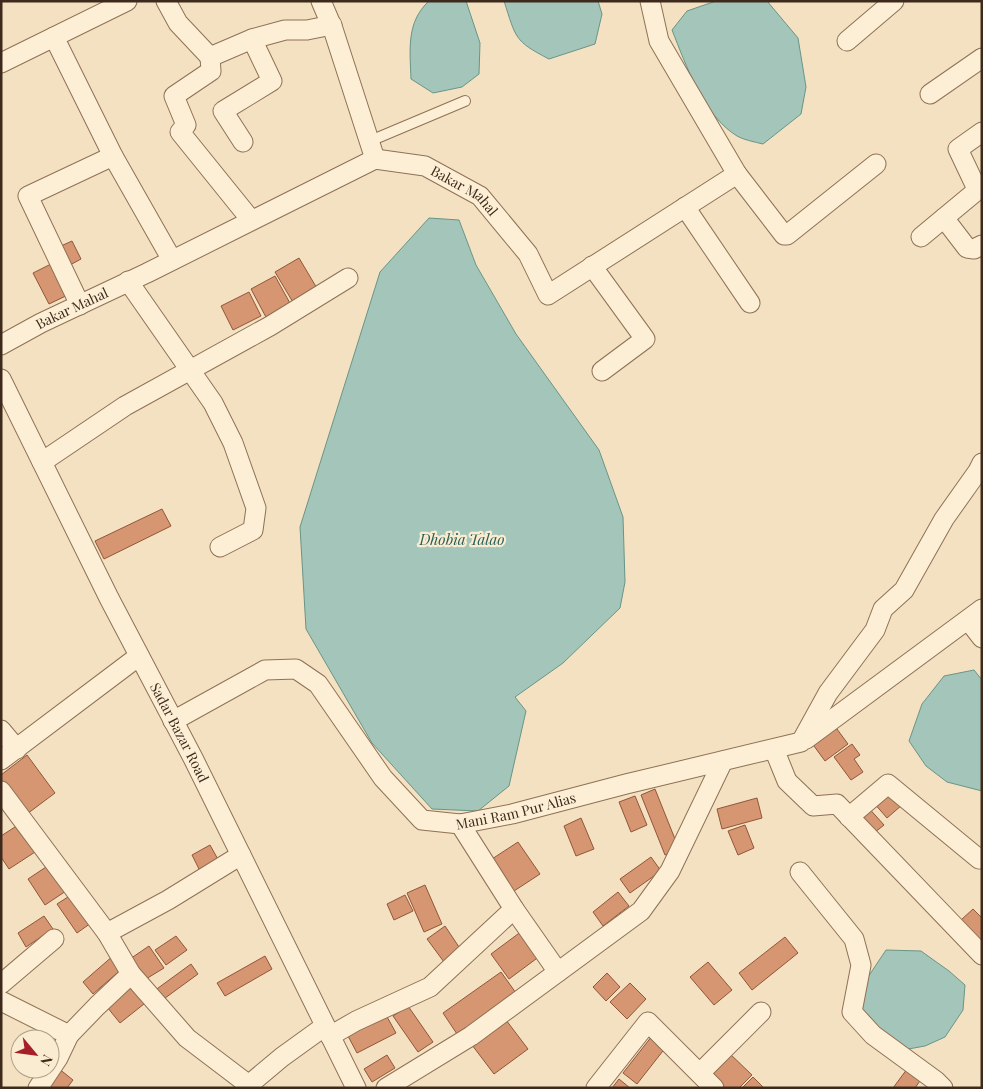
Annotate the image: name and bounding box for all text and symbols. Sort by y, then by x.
street label: Bakar Mahal [427,161,502,220]
street label: Bakar Mahal [32,283,111,333]
water label: Dhobia Talao [418,529,505,549]
street label: Sadar Bazar Road [146,679,213,785]
street label: Mani Ram Pur Alias [454,788,578,834]
north arrow [10,1029,60,1079]
text: N [36,1052,58,1070]

